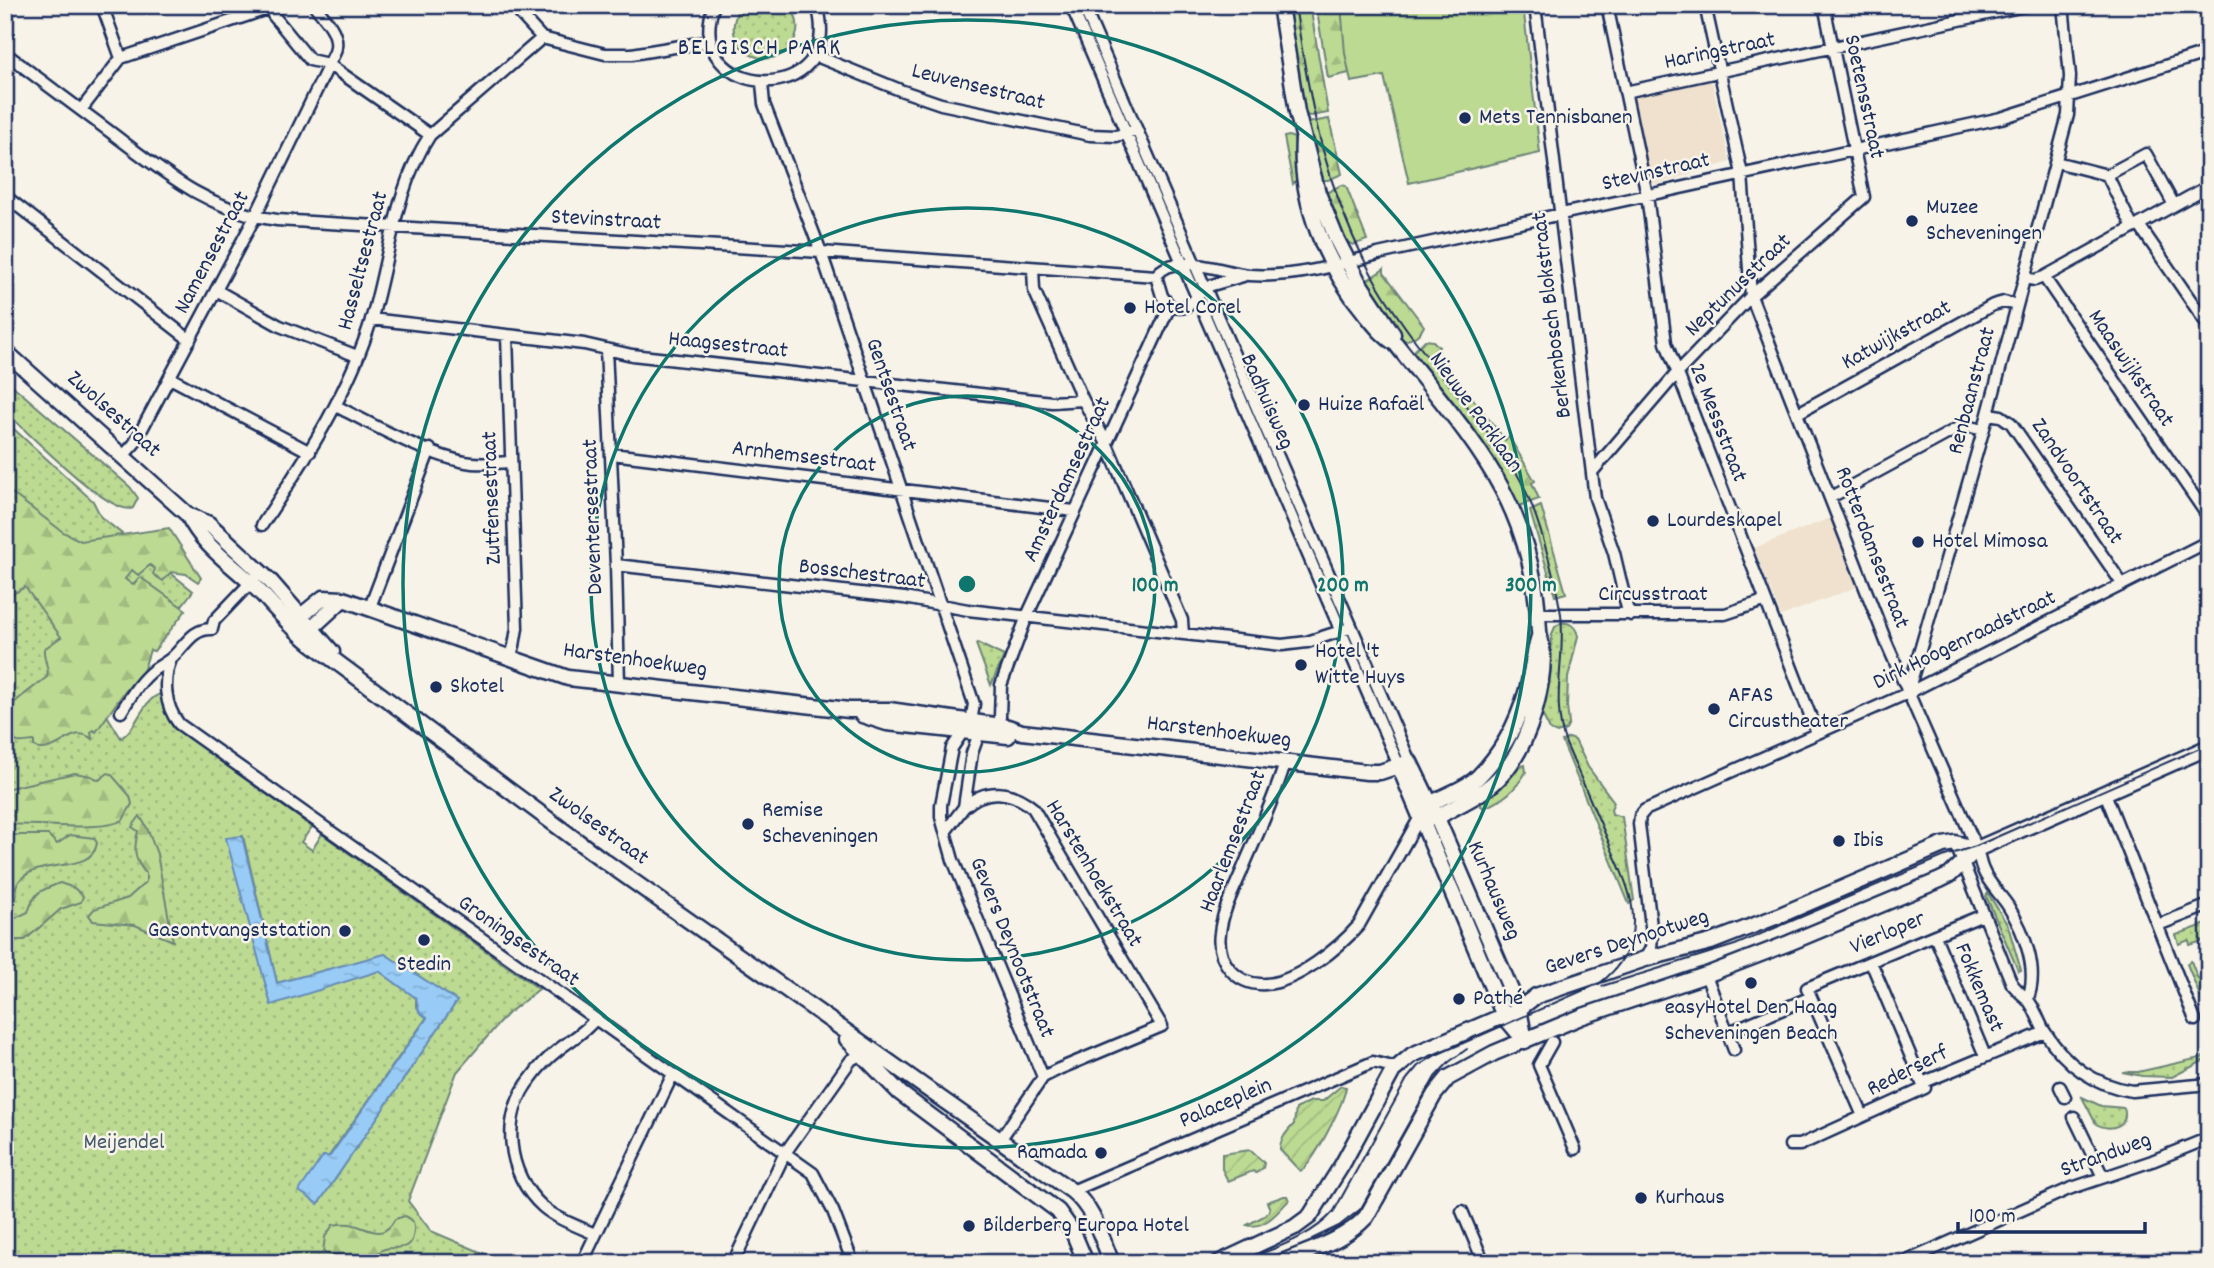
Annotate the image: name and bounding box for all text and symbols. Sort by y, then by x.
street label: Haringstraat [1661,24,1779,80]
district label: BELGISCH PARK [678,32,842,66]
street label: Soetensstraat [1834,32,1892,162]
street label: Leuvensestraat [908,55,1048,121]
place label: Mets Tennisbanen [1479,102,1633,135]
marker: Mets Tennisbanen [1457,110,1473,126]
street label: Stevinstraat [1599,145,1713,201]
street label: Namensestraat [167,186,259,320]
street label: Hasseltsestraat [330,188,398,334]
place label: Muzee Scheveningen [1926,192,2042,251]
street label: Stevinstraat [550,202,662,240]
street label: Berkenbosch Blokstraat [1524,210,1582,420]
marker: Muzee Scheveningen [1904,213,1920,229]
street label: Neptunusstraat [1678,226,1800,346]
place label: Hotel Corel [1144,292,1242,325]
street label: Katwijkstraat [1836,292,1958,380]
marker: Hotel Corel [1122,300,1138,316]
street label: Maaswijkstraat [2078,303,2182,435]
street label: Haagsestraat [667,323,789,369]
street label: Renbaanstraat [1940,324,2006,458]
street label: Gentsestraat [855,334,925,456]
street label: Nieuwe Parklaan [1420,346,1530,480]
street label: Badhuisweg [1230,349,1302,455]
street label: 2e Messstraat [1679,359,1755,487]
street label: Zwolsestraat [58,364,168,466]
place label: Huize Rafaël [1318,389,1425,422]
street label: Amsterdamsestraat [1015,392,1121,568]
marker: Huize Rafaël [1296,397,1312,413]
street label: Zandvoortstraat [2021,412,2131,552]
street label: Zutfensestraat [474,430,512,566]
street label: Arnhemsestraat [730,433,878,483]
street label: Deventersestraat [575,438,613,596]
street label: Rotterdamsestraat [1825,462,1917,634]
place label: Lourdeskapel [1667,505,1783,538]
marker: Lourdeskapel [1645,513,1661,529]
place label: Hotel Mimosa [1932,526,2049,559]
marker: Hotel Mimosa [1910,534,1926,550]
street label: Bosschestraat [797,551,927,599]
centre of rings [955,572,979,596]
text: 100 m [1132,572,1178,602]
text: 200 m [1317,572,1369,602]
text: 300 m [1505,572,1557,602]
street label: Circusstraat [1598,579,1708,612]
street label: Dirk Hoogenraadstraat [1868,582,2062,700]
street label: Harstenhoekweg [561,635,709,687]
place label: Hotel 't Witte Huys [1315,636,1405,695]
marker: Hotel 't Witte Huys [1293,657,1309,673]
place label: Skotel [450,671,504,704]
marker: Skotel [428,679,444,695]
place label: AFAS Circustheater [1728,680,1848,739]
marker: AFAS Circustheater [1706,701,1722,717]
street label: Harstenhoekweg [1145,708,1293,758]
street label: Haarlemsestraat [1192,766,1276,918]
street label: Zwolsestraat [541,779,655,875]
street label: Harstenhoekstraat [1036,794,1150,954]
place label: Remise Scheveningen [762,795,878,854]
marker: Remise Scheveningen [740,816,756,832]
place label: Ibis [1853,825,1884,858]
marker: Ibis [1831,833,1847,849]
street label: Kurhausweg [1457,836,1529,946]
street label: Gevers Deynootstraat [960,853,1062,1043]
street label: Groningsestraat [450,888,586,996]
street label: Gevers Deynootweg [1541,901,1713,985]
street label: Vierloper [1845,903,1931,965]
place label: Gasontvangststation [148,915,331,948]
marker: Gasontvangststation [337,923,353,939]
marker: Stedin [416,932,432,948]
street label: Fokkemast [1944,938,2012,1038]
place label: Stedin [397,949,451,982]
marker: easyHotel Den Haag Scheveningen Beach [1743,975,1759,991]
place label: Pathé [1473,983,1523,1016]
marker: Pathé [1451,991,1467,1007]
place label: easyHotel Den Haag Scheveningen Beach [1665,992,1837,1051]
street label: Rederserf [1862,1037,1955,1106]
street label: Palaceplein [1174,1070,1278,1138]
street label: Strandweg [2056,1124,2156,1188]
park label: Meijendel [84,1127,165,1160]
place label: Ramada [1017,1137,1088,1170]
marker: Ramada [1093,1145,1109,1161]
place label: Kurhaus [1655,1182,1725,1215]
marker: Kurhaus [1633,1190,1649,1206]
scale bar [1958,1191,2146,1235]
text: 100 m [1969,1203,2016,1233]
place label: Bilderberg Europa Hotel [983,1210,1189,1243]
marker: Bilderberg Europa Hotel [961,1218,977,1234]

